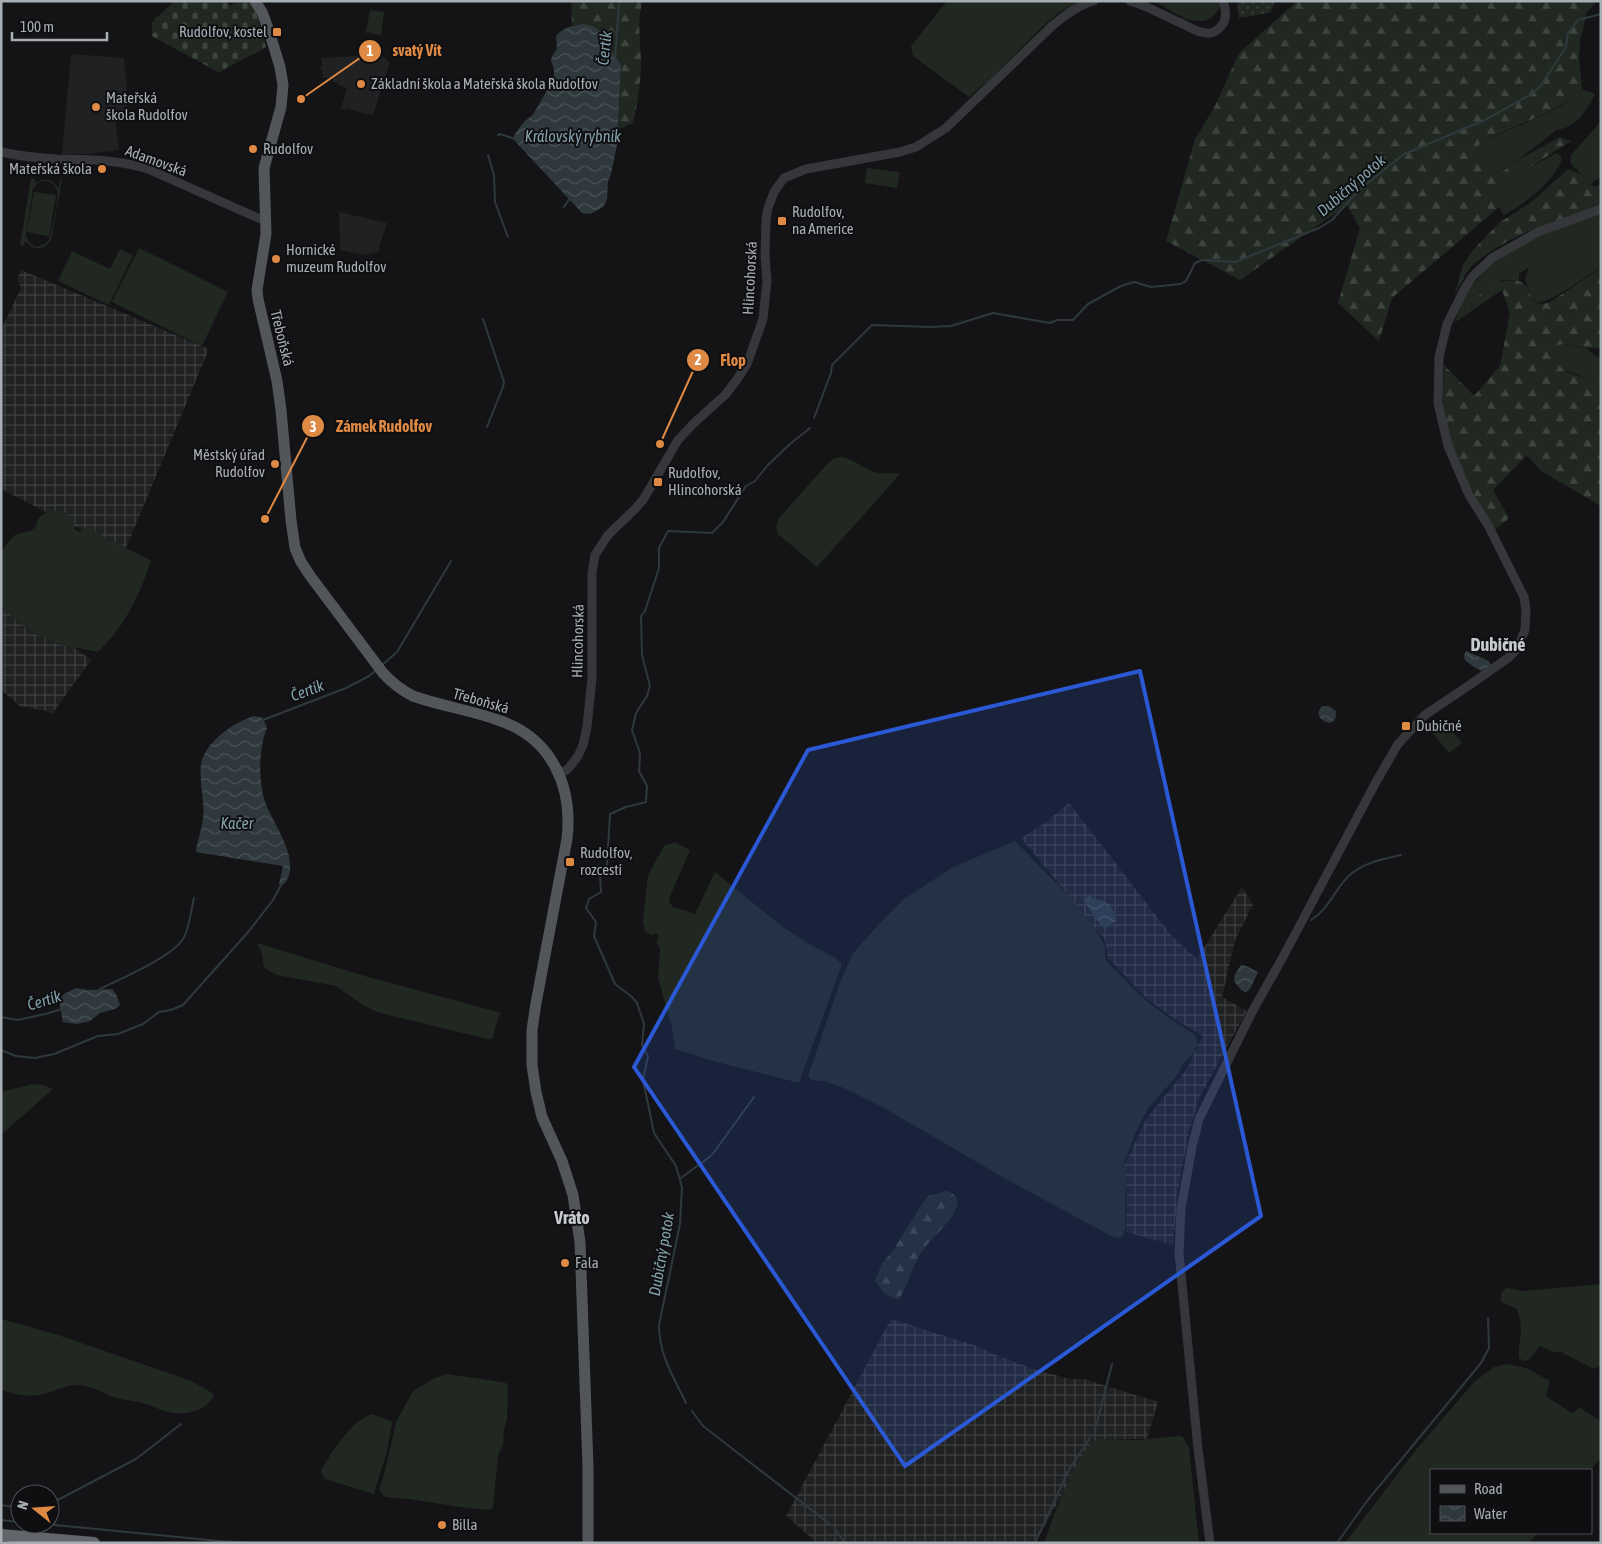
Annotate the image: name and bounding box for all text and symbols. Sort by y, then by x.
scale bar [12,10,108,42]
text: 100 m [20,18,54,35]
place label: Rudolfov, kostel [179,23,267,40]
marker: Rudolfov, kostel [271,26,283,38]
water label: Čertík [593,29,615,66]
callout: svatý Vít [357,35,451,66]
text: svatý Vít [392,41,442,59]
text: 1 [366,42,374,59]
place label: Základní škola a Mateřská škola Rudolfov [371,75,598,92]
marker: Základní škola a Mateřská škola Rudolfov [355,78,367,90]
place label: Mateřská škola Rudolfov [106,89,188,123]
marker: Mateřská škola Rudolfov [90,101,102,113]
water label: Královský rybník [525,127,622,146]
place label: Rudolfov [263,140,313,157]
street label: Adamovská [123,142,189,180]
marker: Rudolfov [247,143,259,155]
water label: Dubičný potok [1313,150,1390,220]
place label: Mateřská škola [9,160,92,177]
marker: Mateřská škola [96,163,108,175]
place label: Rudolfov, na Americe [792,203,854,237]
marker: Rudolfov, na Americe [776,215,788,227]
place label: Hornické muzeum Rudolfov [286,241,386,275]
street label: Hlincohorská [739,241,760,315]
marker: Hornické muzeum Rudolfov [270,253,282,265]
street label: Třeboňská [267,308,298,368]
callout: Flop [686,345,756,376]
text: 2 [694,351,702,368]
text: Flop [720,351,746,369]
callout: Zámek Rudolfov [301,411,442,442]
text: Zámek Rudolfov [336,417,432,435]
text: 3 [309,418,317,435]
place label: Městský úřad Rudolfov [193,446,265,480]
marker: Městský úřad Rudolfov [269,458,281,470]
place label: Rudolfov, Hlincohorská [668,464,742,498]
marker: Rudolfov, Hlincohorská [652,476,664,488]
street label: Hlincohorská [568,604,587,678]
district label: Dubičné [1470,634,1526,655]
water label: Čertík [288,675,327,704]
street label: Třeboňská [451,684,511,717]
place label: Dubičné [1416,717,1462,734]
marker: Dubičné [1400,720,1412,732]
water label: Kačer [221,814,255,832]
place label: Rudolfov, rozcestí [580,844,633,878]
marker: Rudolfov, rozcestí [564,856,576,868]
water label: Čertík [25,986,64,1014]
district label: Vráto [553,1207,590,1228]
water label: Dubičný potok [645,1210,678,1297]
place label: Fala [575,1254,599,1271]
marker: Fala [559,1257,571,1269]
legend [1430,1469,1592,1534]
text: Road [1474,1480,1503,1497]
north arrow [10,1484,60,1534]
text: N [14,1499,31,1511]
text: Water [1474,1505,1507,1522]
place label: Billa [452,1516,478,1533]
marker: Billa [436,1519,448,1531]

